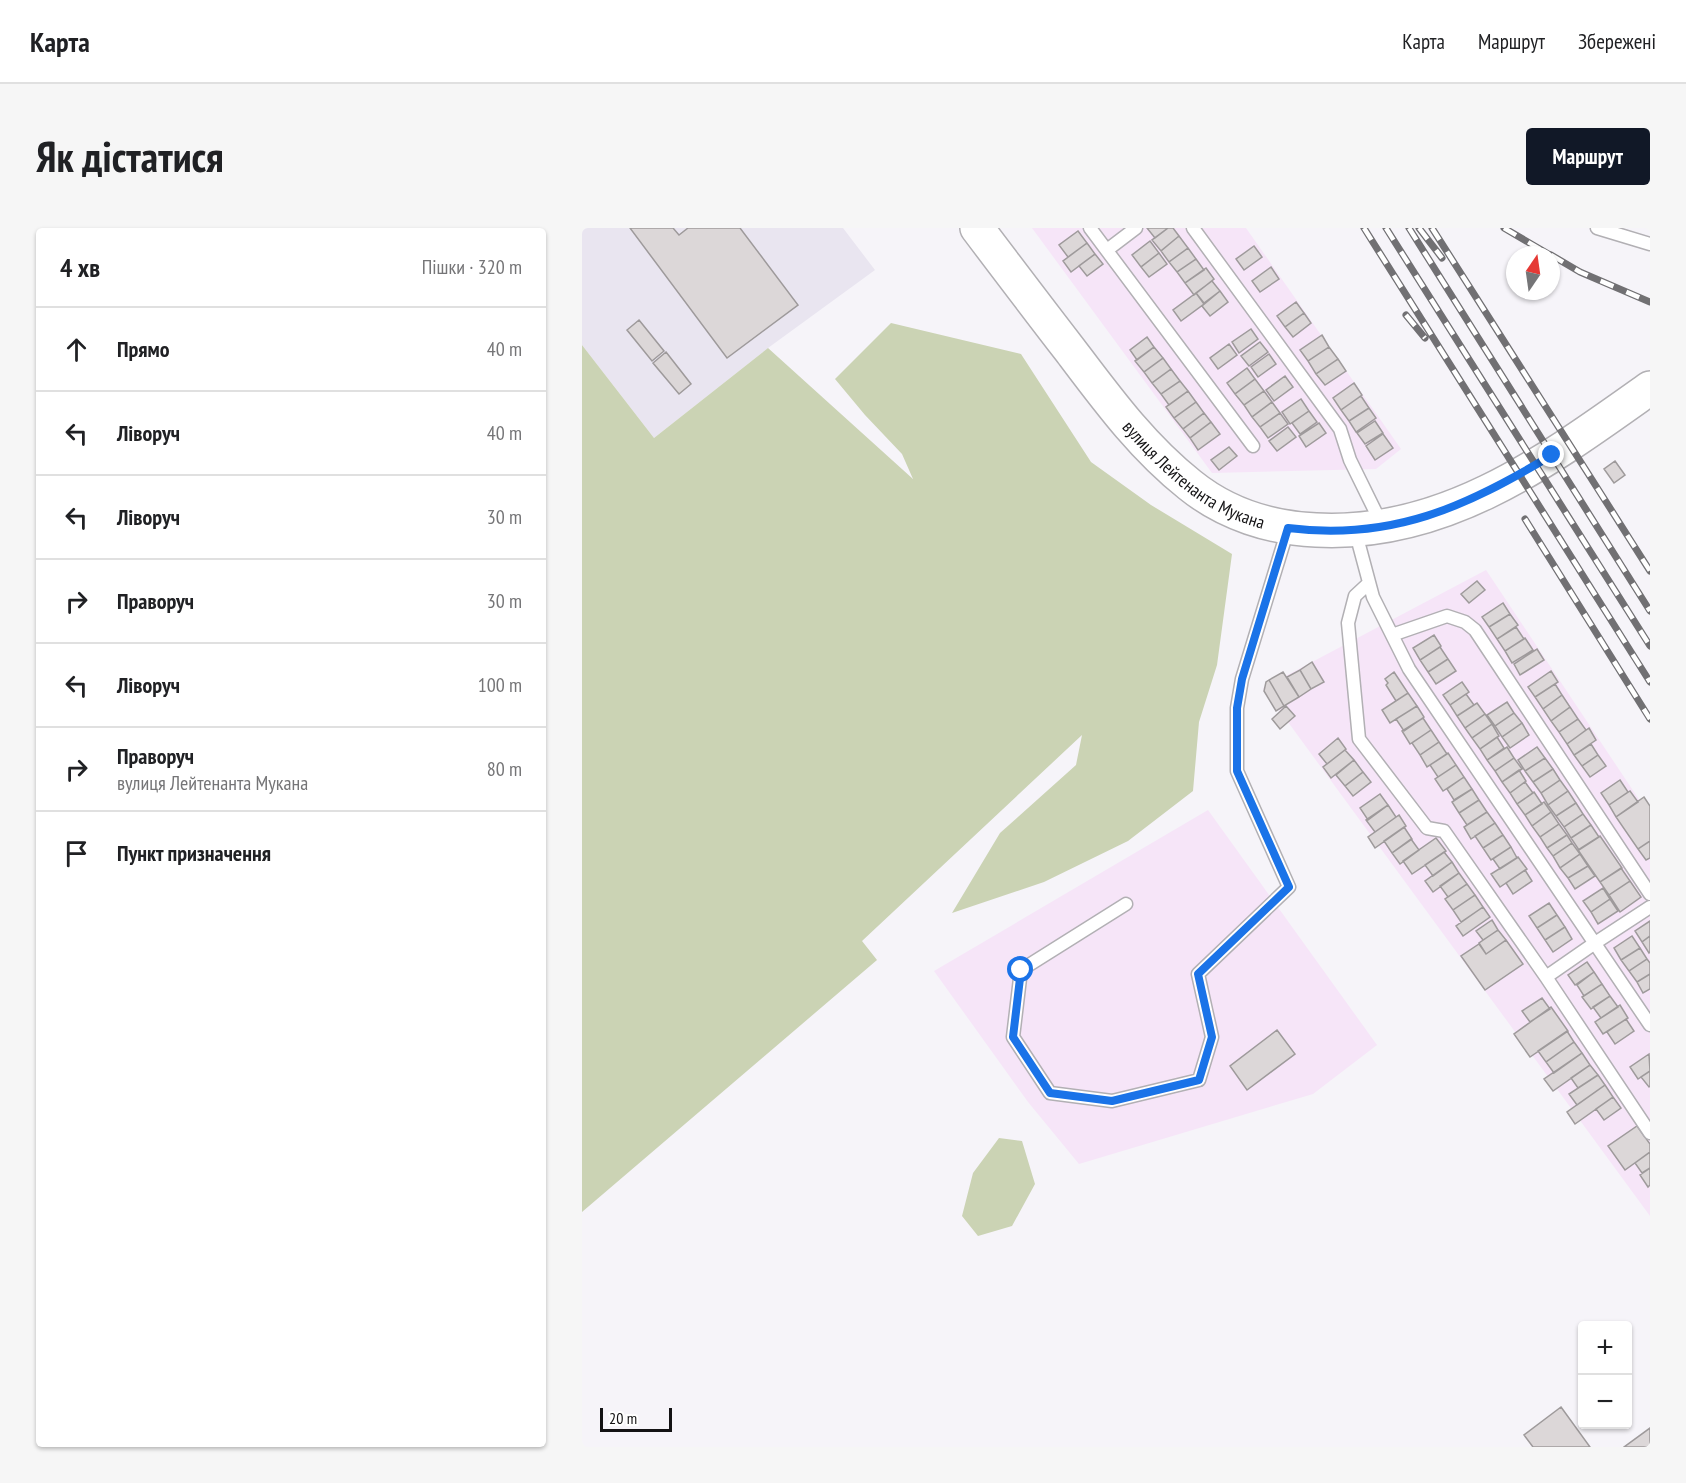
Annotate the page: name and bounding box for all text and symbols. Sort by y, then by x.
text: Карта [30,23,90,60]
text: Карта [1402,28,1445,55]
text: Маршрут [1478,28,1545,55]
text: Збережені [1578,28,1656,55]
button: Маршрут [1526,128,1650,185]
text: Як дістатися [36,129,224,184]
north arrow [1506,246,1560,300]
text: 4 хв [60,251,100,284]
text: Пішки · 320 m [422,254,522,280]
icon: ahead [60,333,93,366]
text: Прямо [117,335,170,363]
text: 40 m [487,336,522,362]
street label: вулиця Лейтенанта Мукана [1118,415,1267,533]
icon: left [60,417,93,450]
text: Ліворуч [117,419,180,447]
text: 40 m [487,420,522,446]
route end [1538,441,1564,467]
icon: left [60,501,93,534]
text: Ліворуч [117,503,180,531]
text: 30 m [487,504,522,530]
icon: right [60,585,93,618]
text: Праворуч [117,587,194,615]
text: 30 m [487,588,522,614]
icon: left [60,669,93,702]
text: Ліворуч [117,671,180,699]
text: 100 m [478,672,522,698]
text: Праворуч [117,742,194,770]
icon: right [60,753,93,786]
text: 80 m [487,756,522,782]
text: вулиця Лейтенанта Мукана [117,770,308,796]
icon: arrive [60,837,93,870]
text: Пункт призначення [117,839,271,867]
route start [1007,956,1033,982]
map controls [1578,1321,1632,1429]
button: + [1578,1321,1632,1375]
button: − [1578,1375,1632,1429]
scale bar [600,1405,672,1432]
text: 20 m [609,1408,637,1428]

